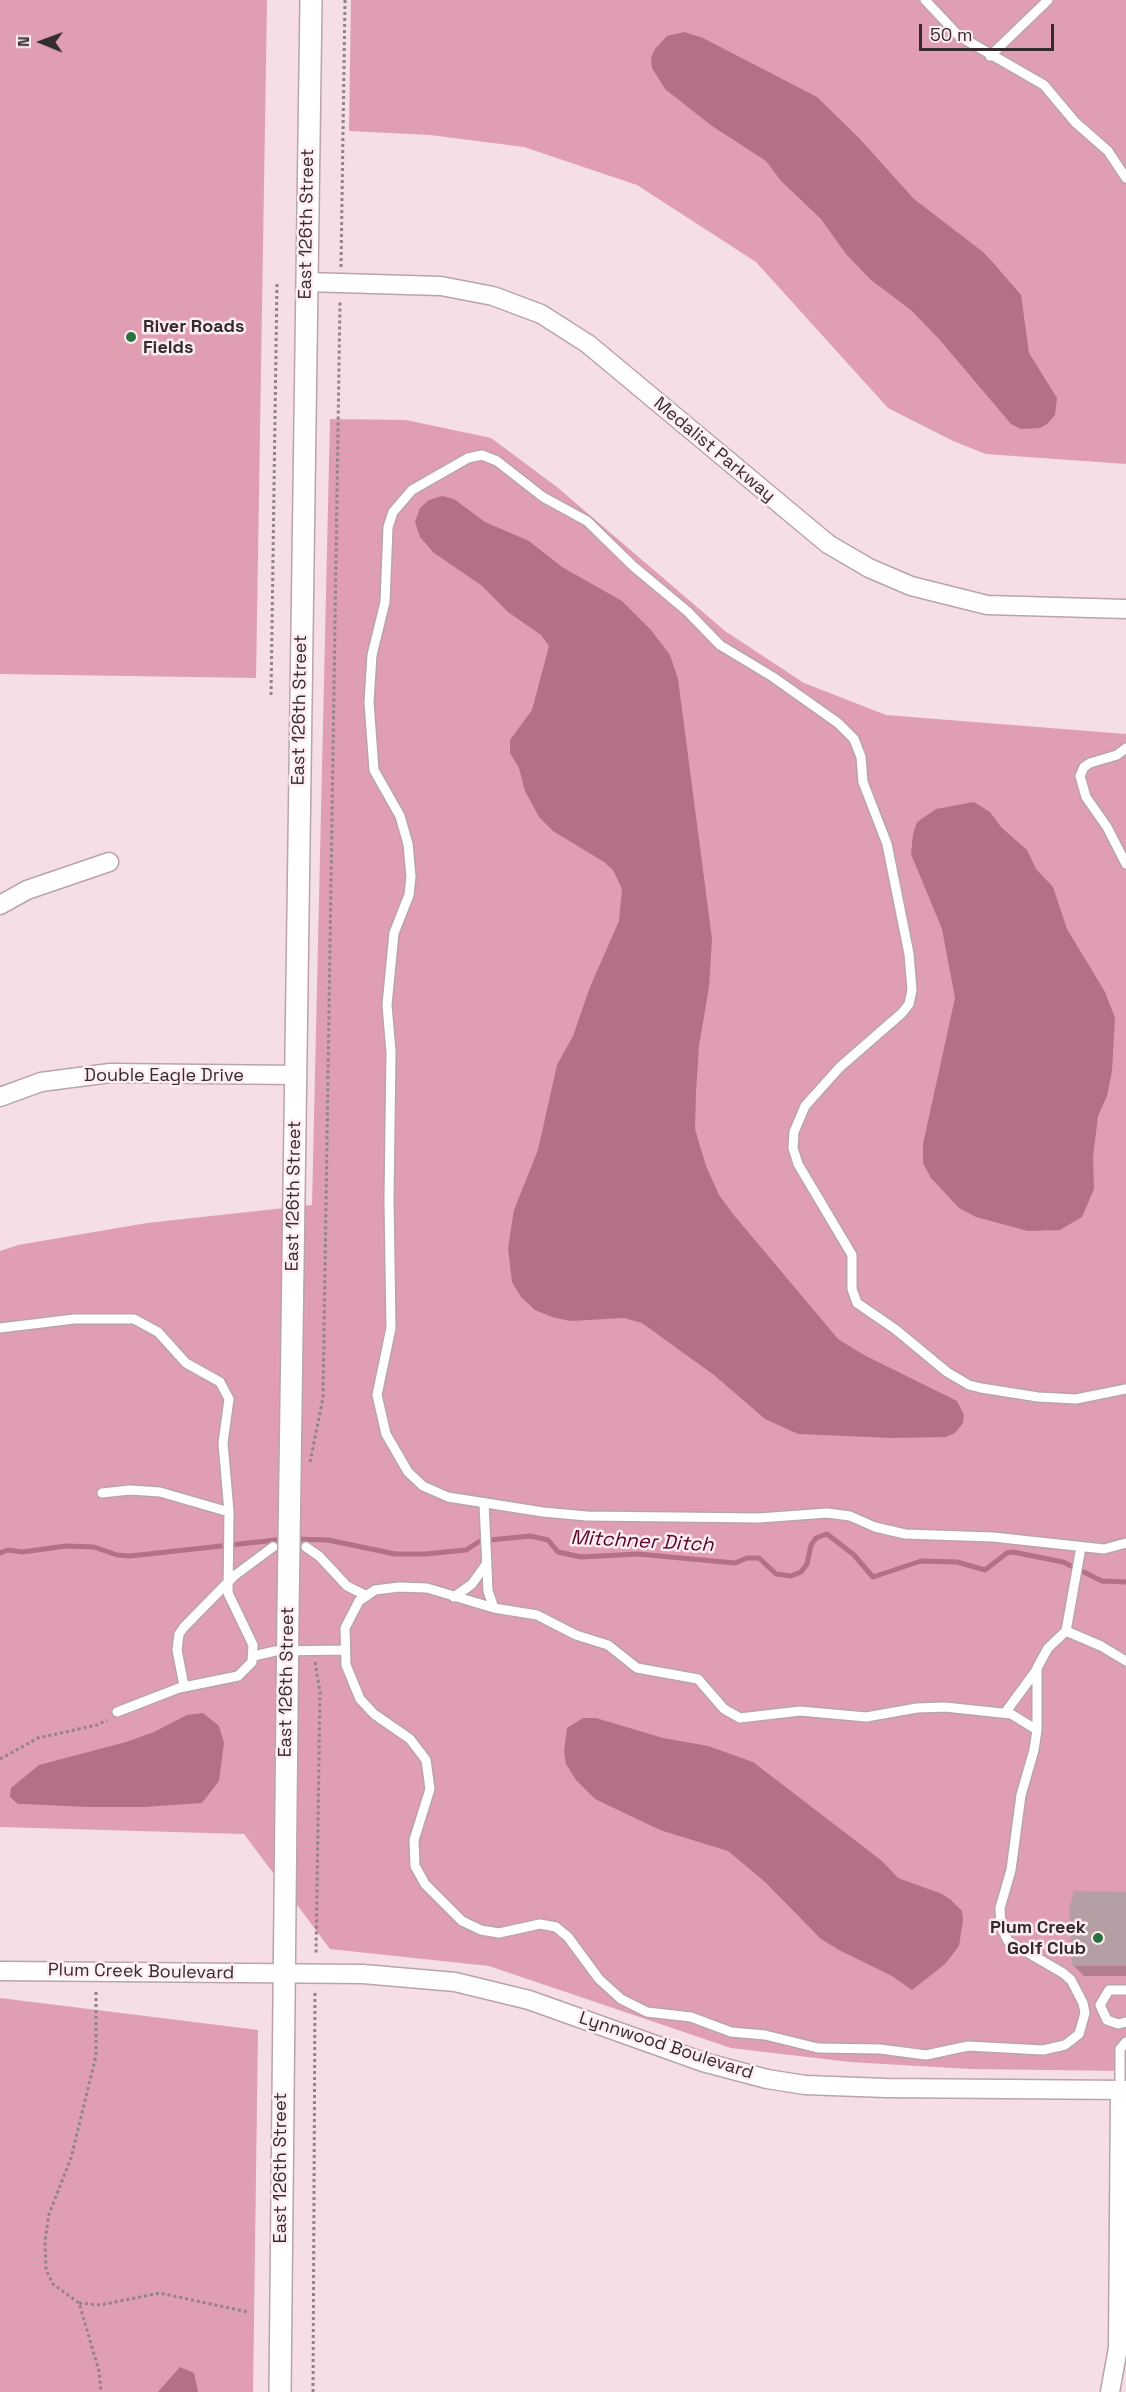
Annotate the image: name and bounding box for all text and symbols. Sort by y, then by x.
north arrow [12,12,72,72]
scale bar [922,12,1057,50]
text: 50 m [930,23,972,46]
text: N [13,36,34,47]
street label: East 126th Street [295,148,319,300]
place label: River Roads Fields [143,316,244,358]
marker: River Roads Fields [124,330,138,344]
street label: Medalist Parkway [649,393,779,507]
street label: East 126th Street [288,634,312,786]
street label: Double Eagle Drive [84,1065,244,1087]
street label: East 126th Street [282,1120,306,1272]
water label: Mitchner Ditch [570,1526,714,1558]
street label: East 126th Street [275,1606,299,1758]
place label: Plum Creek Golf Club [990,1917,1086,1960]
marker: Plum Creek Golf Club [1091,1931,1105,1945]
street label: Plum Creek Boulevard [48,1960,234,1984]
street label: Lynnwood Boulevard [576,2008,756,2084]
street label: East 126th Street [270,2093,292,2243]

